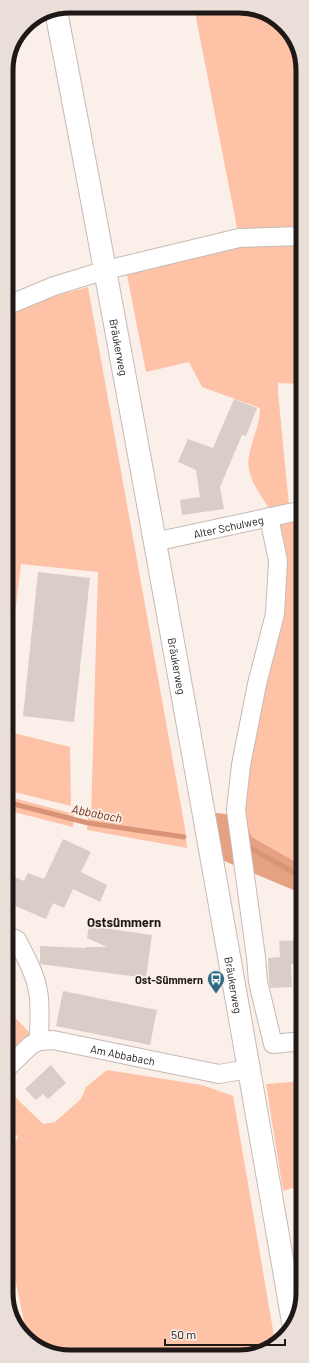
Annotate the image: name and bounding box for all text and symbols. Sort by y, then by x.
street label: Bräukerweg [108,318,131,377]
street label: Alter Schulweg [192,512,265,540]
street label: Bräukerweg [166,636,189,695]
water label: Abbabach [71,801,123,825]
district label: Ostsümmern [87,914,161,930]
street label: Bräukerweg [223,955,246,1014]
bus stop icon: Ost-Sümmern [206,969,226,994]
place label: Ost-Sümmern [135,973,203,986]
street label: Am Abbabach [89,1041,156,1067]
scale bar [165,1321,285,1347]
text: 50 m [171,1327,196,1341]

